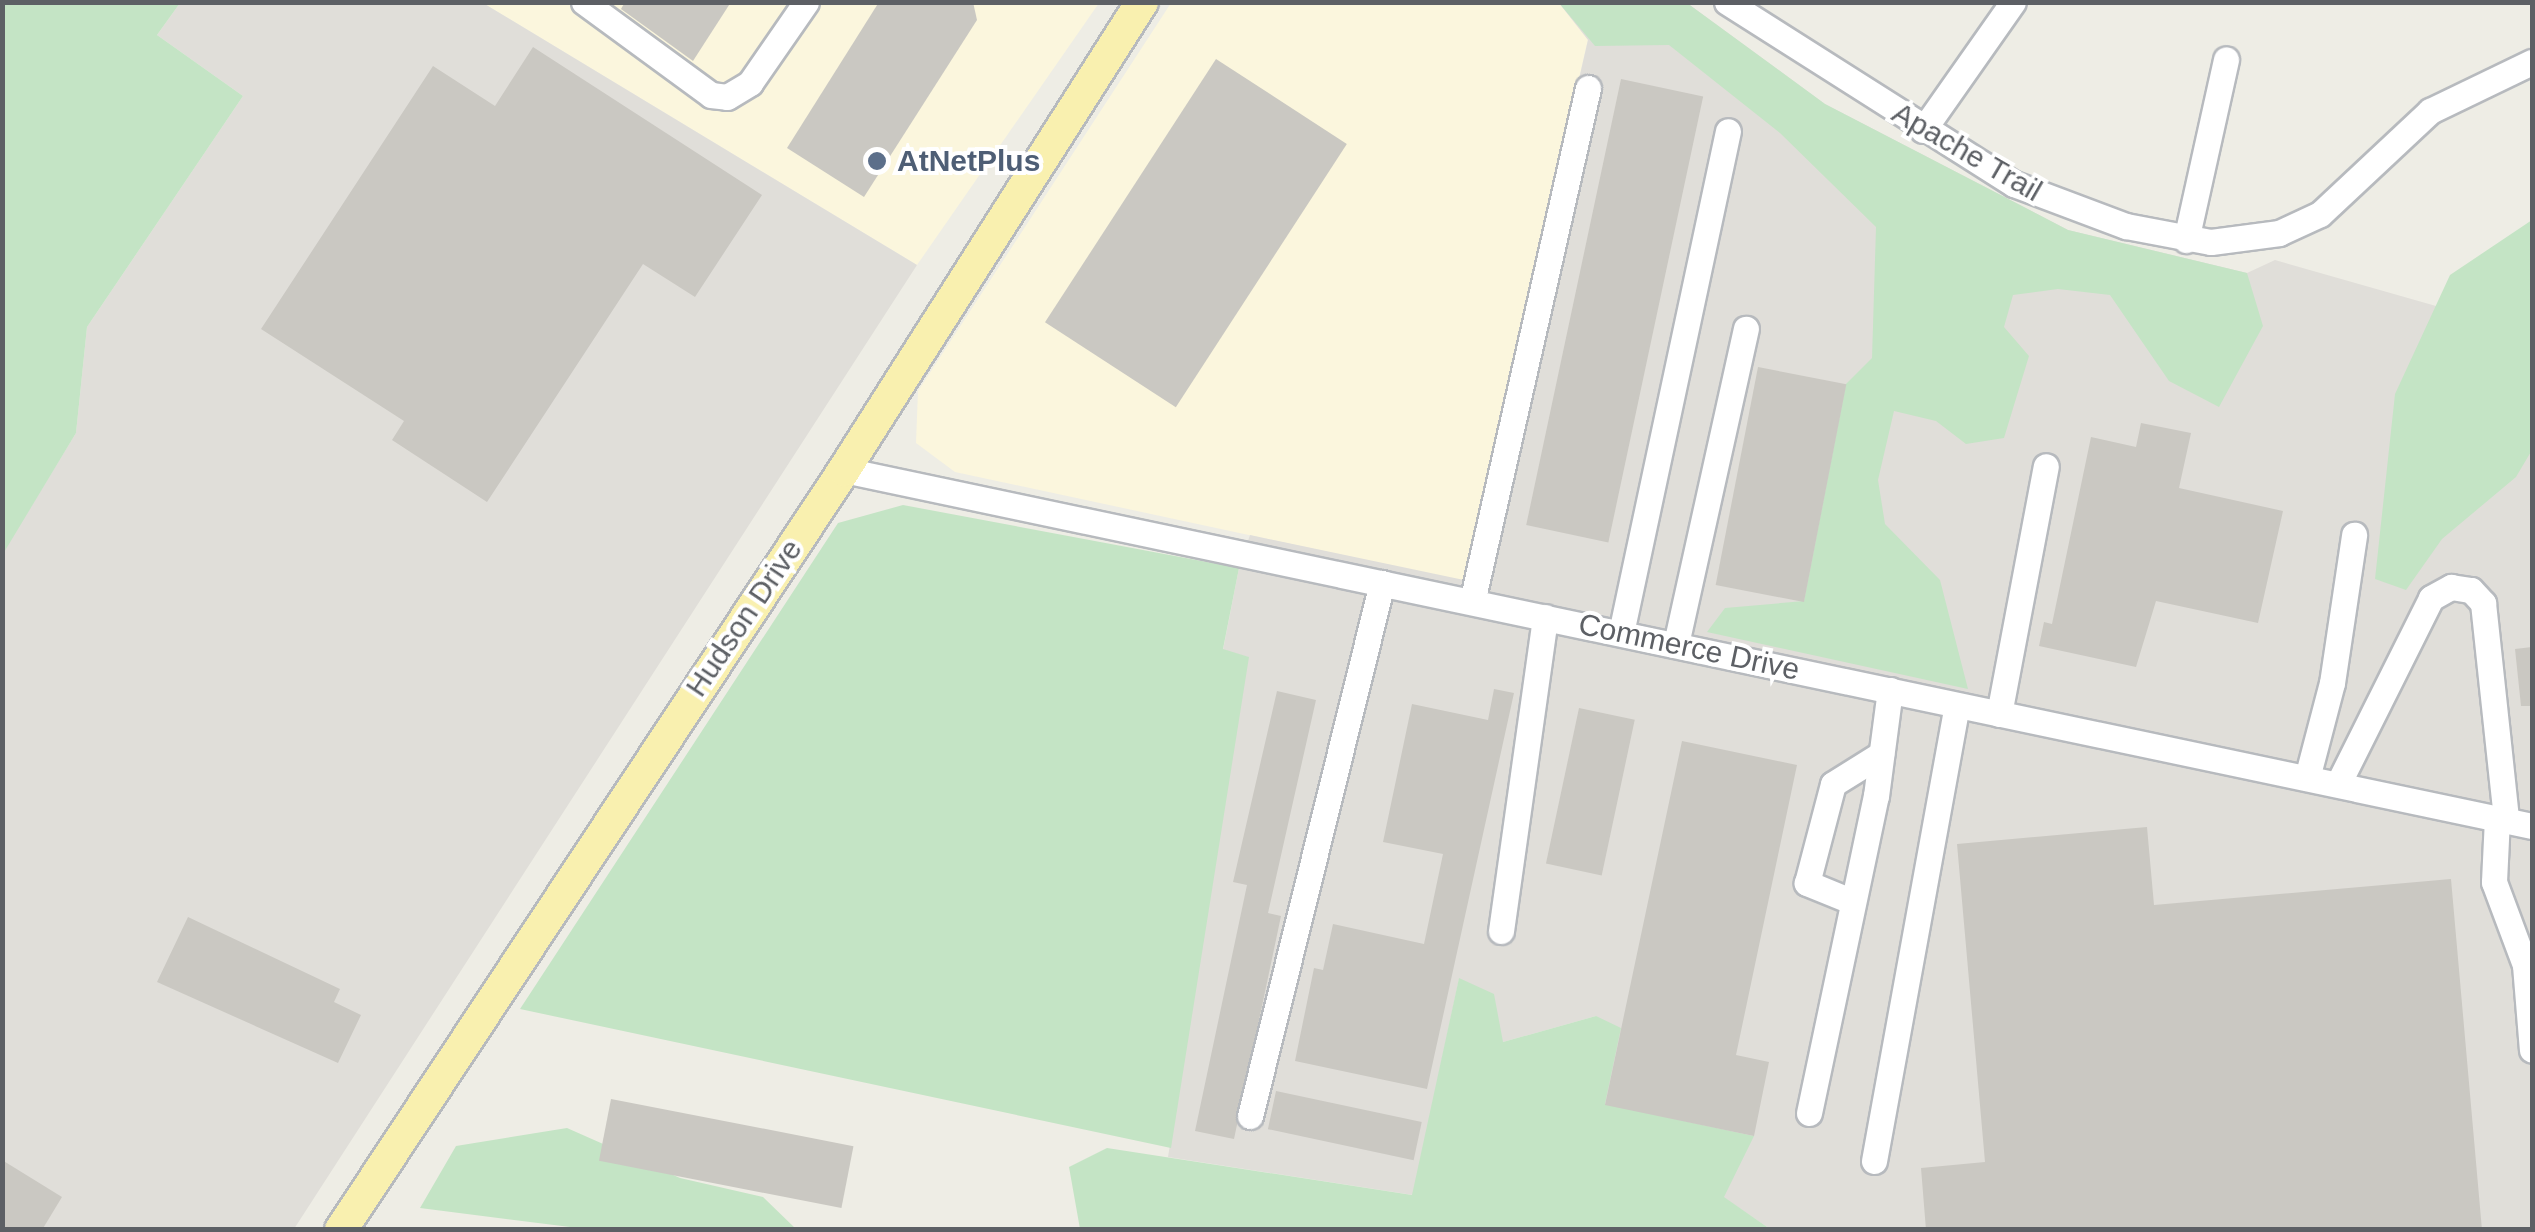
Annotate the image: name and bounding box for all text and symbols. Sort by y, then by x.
street label: Apache Trail [1886,95,2048,209]
place label: AtNetPlus [897,143,1040,179]
marker: AtNetPlus [866,150,888,172]
street label: Hudson Drive [678,533,810,703]
street label: Commerce Drive [1575,606,1803,688]

